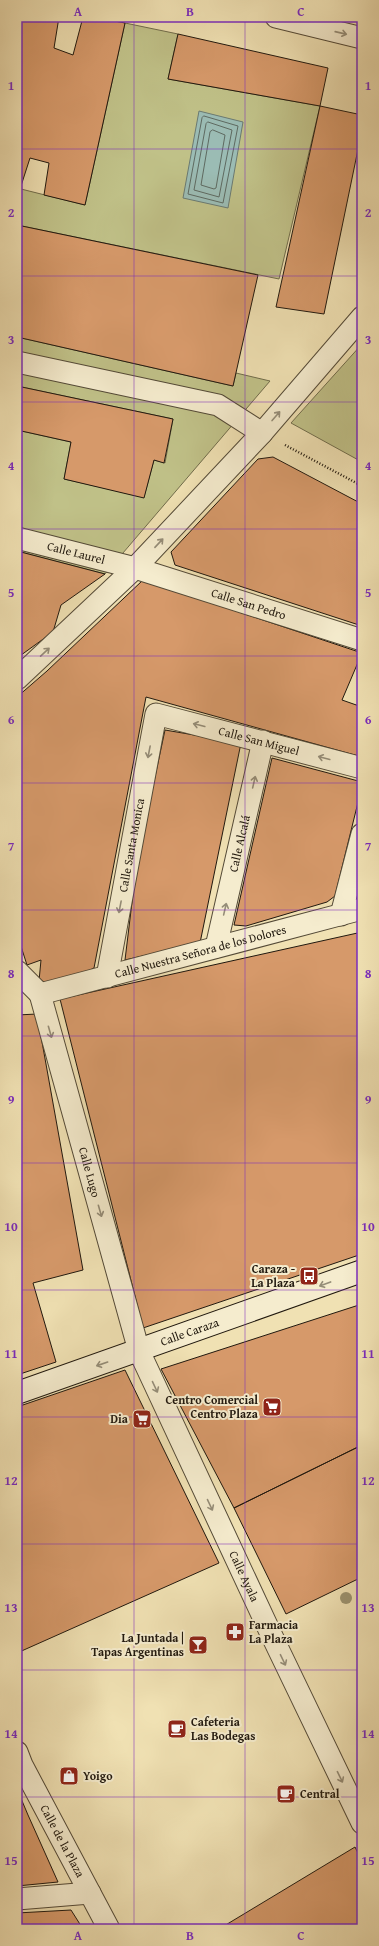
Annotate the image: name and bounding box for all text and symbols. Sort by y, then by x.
text: A [74,2,83,21]
text: B [186,2,194,21]
text: C [297,2,305,21]
one-way arrow [334,29,347,37]
text: 1 [8,76,14,95]
text: 1 [365,76,371,95]
text: 2 [8,203,15,222]
text: 2 [365,203,372,222]
text: 3 [8,330,14,349]
text: 3 [365,330,371,349]
one-way arrow [271,412,280,422]
text: 4 [8,456,15,475]
text: 4 [365,456,372,475]
street label: Calle Laurel [46,537,108,568]
one-way arrow [154,538,163,548]
text: 5 [8,583,15,602]
text: 5 [365,583,372,602]
street label: Calle San Pedro [209,584,288,623]
one-way arrow [40,648,50,657]
text: 6 [8,710,15,729]
text: 6 [365,710,372,729]
one-way arrow [192,720,205,728]
street label: Calle San Miguel [217,722,302,759]
one-way arrow [144,745,152,758]
one-way arrow [318,754,331,761]
one-way arrow [250,776,258,789]
street label: Calle Santa Monica [114,796,148,894]
street label: Calle Alcalá [224,813,254,874]
text: 7 [8,837,15,856]
text: 7 [365,837,372,856]
one-way arrow [115,900,123,913]
one-way arrow [221,903,229,916]
street label: Calle Nuestra Señora de los Dolores [113,920,288,982]
text: 8 [8,964,15,983]
text: 8 [365,964,372,983]
one-way arrow [47,1025,54,1038]
text: 9 [8,1090,15,1109]
text: 9 [365,1090,372,1109]
street label: Calle Lugo [75,1145,105,1199]
one-way arrow [97,1204,104,1217]
text: 10 [4,1217,18,1236]
text: 10 [361,1217,375,1236]
place label: Caraza - La Plaza [251,1260,296,1291]
bus stop icon: Caraza - La Plaza [298,1265,320,1287]
one-way arrow [320,1281,332,1289]
street label: Calle Caraza [158,1313,221,1350]
text: 11 [4,1344,18,1363]
text: 11 [361,1344,375,1363]
one-way arrow [96,1361,109,1368]
one-way arrow [152,1380,159,1392]
place label: Centro Comercial Centro Plaza [166,1391,259,1422]
supermarket icon: Centro Comercial Centro Plaza [261,1396,283,1418]
supermarket icon: Dia [131,1408,153,1430]
place label: Dia [110,1410,129,1427]
text: 12 [4,1471,18,1490]
text: 12 [361,1471,375,1490]
one-way arrow [207,1498,214,1510]
street label: Calle Ayala [225,1548,264,1605]
text: 13 [4,1598,18,1617]
text: 13 [361,1598,375,1617]
place label: Farmacia La Plaza [249,1616,299,1647]
pharmacy icon: Farmacia La Plaza [224,1621,246,1643]
place label: La Juntada | Tapas Argentinas [91,1629,184,1660]
bar icon: La Juntada | Tapas Argentinas [187,1634,209,1656]
one-way arrow [280,1654,287,1666]
place label: Cafeteria Las Bodegas [191,1713,255,1744]
cafe icon: Cafeteria Las Bodegas [166,1718,188,1740]
text: 14 [4,1724,18,1743]
text: 14 [361,1724,375,1743]
shop icon: Yoigo [58,1765,80,1787]
place label: Yoigo [83,1767,113,1784]
one-way arrow [337,1771,344,1783]
cafe icon: Central [275,1783,297,1805]
place label: Central [300,1785,340,1802]
street label: Calle de la Plaza [37,1801,89,1880]
text: 15 [4,1851,18,1870]
text: 15 [361,1851,375,1870]
text: A [74,1926,83,1945]
text: B [186,1926,194,1945]
text: C [297,1926,305,1945]

